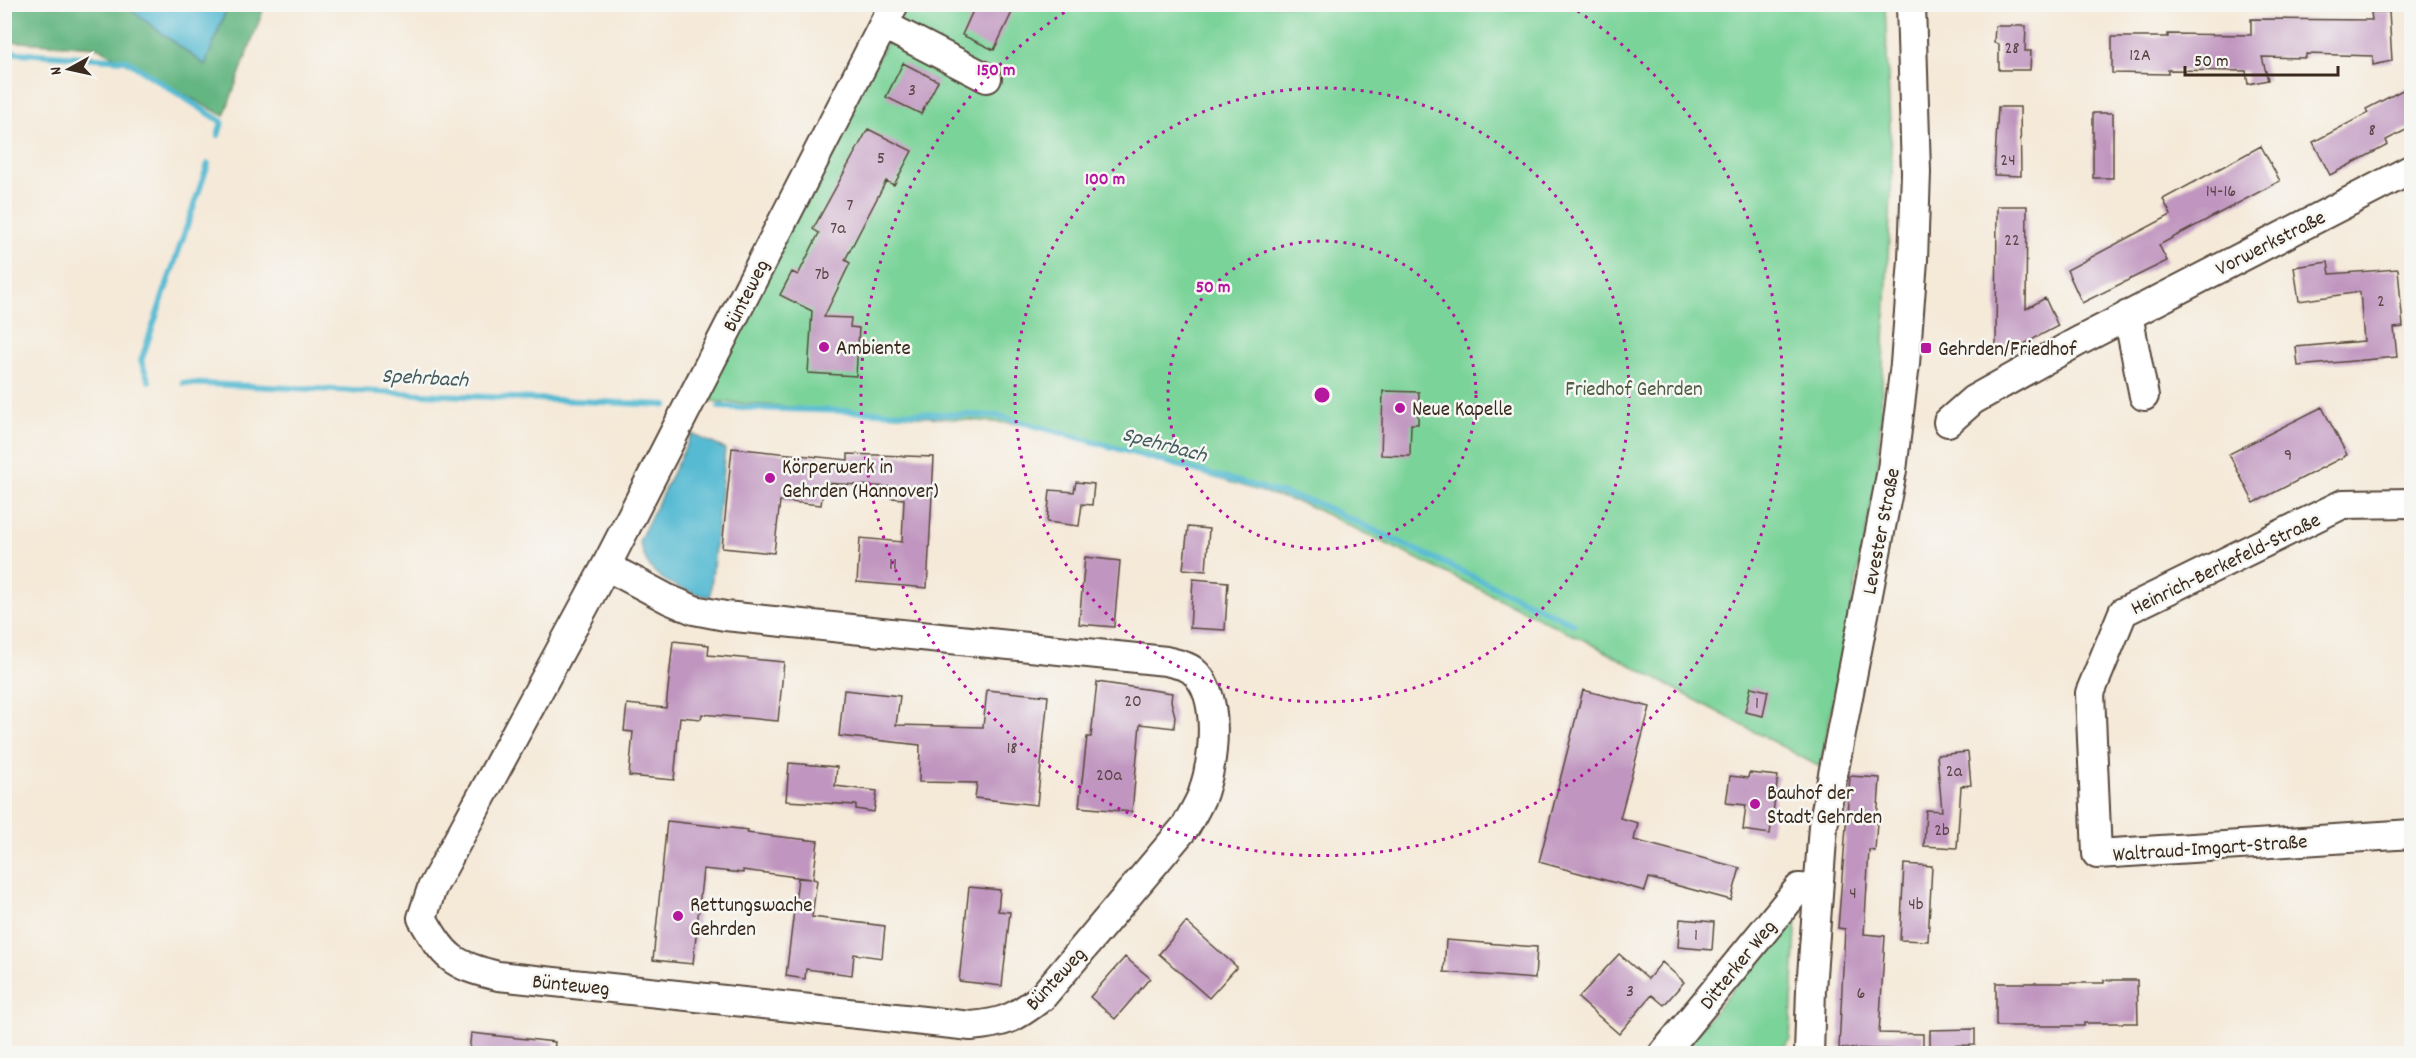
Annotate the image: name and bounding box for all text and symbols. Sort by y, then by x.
house number: 28 [2004,37,2020,62]
north arrow [39,39,99,99]
scale bar [2185,39,2338,77]
house number: 12A [2129,44,2151,69]
text: 50 m [2194,50,2229,75]
text: 150 m [977,59,1015,84]
text: N [45,65,69,76]
house number: 3 [908,79,916,104]
house number: 8 [2368,119,2376,144]
house number: 5 [877,147,885,172]
house number: 24 [2000,149,2016,174]
text: 100 m [1085,168,1125,193]
house number: 14-16 [2206,180,2236,205]
house number: 7 [847,194,854,219]
street label: Vorwerkstraße [2211,204,2332,285]
house number: 7a [830,217,846,242]
house number: 22 [2004,229,2020,254]
street label: Bünteweg [717,255,779,338]
house number: 7b [815,263,830,288]
text: 50 m [1196,276,1230,301]
house number: 2 [2377,290,2385,315]
place label: Ambiente [836,335,911,365]
place label: Gehrden/Friedhof [1938,336,2077,366]
marker: Ambiente [817,340,831,354]
marker: Gehrden/Friedhof [1919,341,1933,355]
water label: Spehrbach [381,362,470,397]
park label: Friedhof Gehrden [1565,376,1703,406]
centre of rings [1312,385,1332,405]
place label: Neue Kapelle [1412,396,1512,426]
marker: Neue Kapelle [1393,401,1407,415]
water label: Spehrbach [1118,420,1211,473]
house number: 9 [2284,444,2292,469]
place label: Körperwerk in Gehrden (Hannover) [782,454,939,508]
street label: Levester Straße [1856,466,1910,597]
marker: Körperwerk in Gehrden (Hannover) [763,471,777,485]
street label: Heinrich-Berkefeld-Straße [2126,507,2326,625]
house number: 11 [889,553,897,578]
house number: 20 [1124,690,1142,715]
house number: 1 [1755,692,1759,717]
house number: 18 [1006,737,1018,762]
house number: 2a [1946,760,1963,785]
house number: 20a [1096,764,1123,789]
place label: Bauhof der Stadt Gehrden [1767,780,1882,834]
marker: Bauhof der Stadt Gehrden [1748,797,1762,811]
house number: 2b [1934,819,1950,844]
street label: Waltraud-Imgart-Straße [2112,828,2308,872]
house number: 4 [1849,882,1857,907]
place label: Rettungswache Gehrden [690,892,812,946]
house number: 4b [1908,893,1924,918]
marker: Rettungswache Gehrden [671,909,685,923]
street label: Ditterker Weg [1694,914,1785,1017]
house number: 1 [1694,924,1698,949]
street label: Bünteweg [1020,941,1095,1019]
street label: Bünteweg [530,968,611,1006]
house number: 3 [1626,980,1634,1005]
house number: 6 [1857,982,1865,1007]

